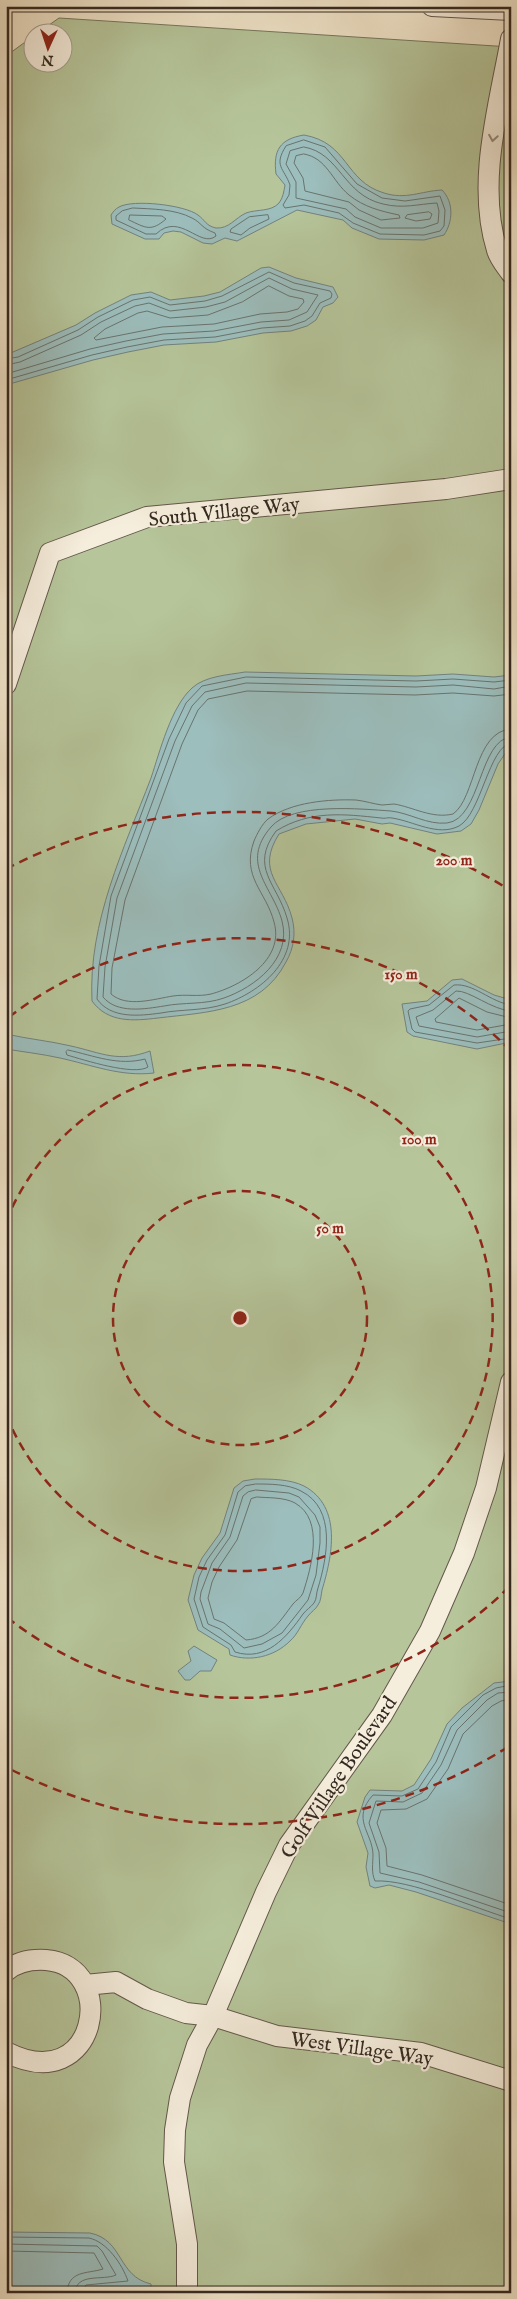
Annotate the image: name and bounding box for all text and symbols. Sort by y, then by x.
north arrow [22,22,72,72]
text: N [41,51,55,69]
one-way arrow [489,134,499,143]
street label: South Village Way [147,492,301,533]
text: 200 m [436,851,473,870]
text: 150 m [384,965,418,984]
text: 100 m [401,1130,437,1149]
text: 50 m [316,1219,344,1238]
centre of rings [231,1309,249,1327]
street label: Golf Village Boulevard [276,1692,403,1864]
street label: West Village Way [289,2027,435,2072]

